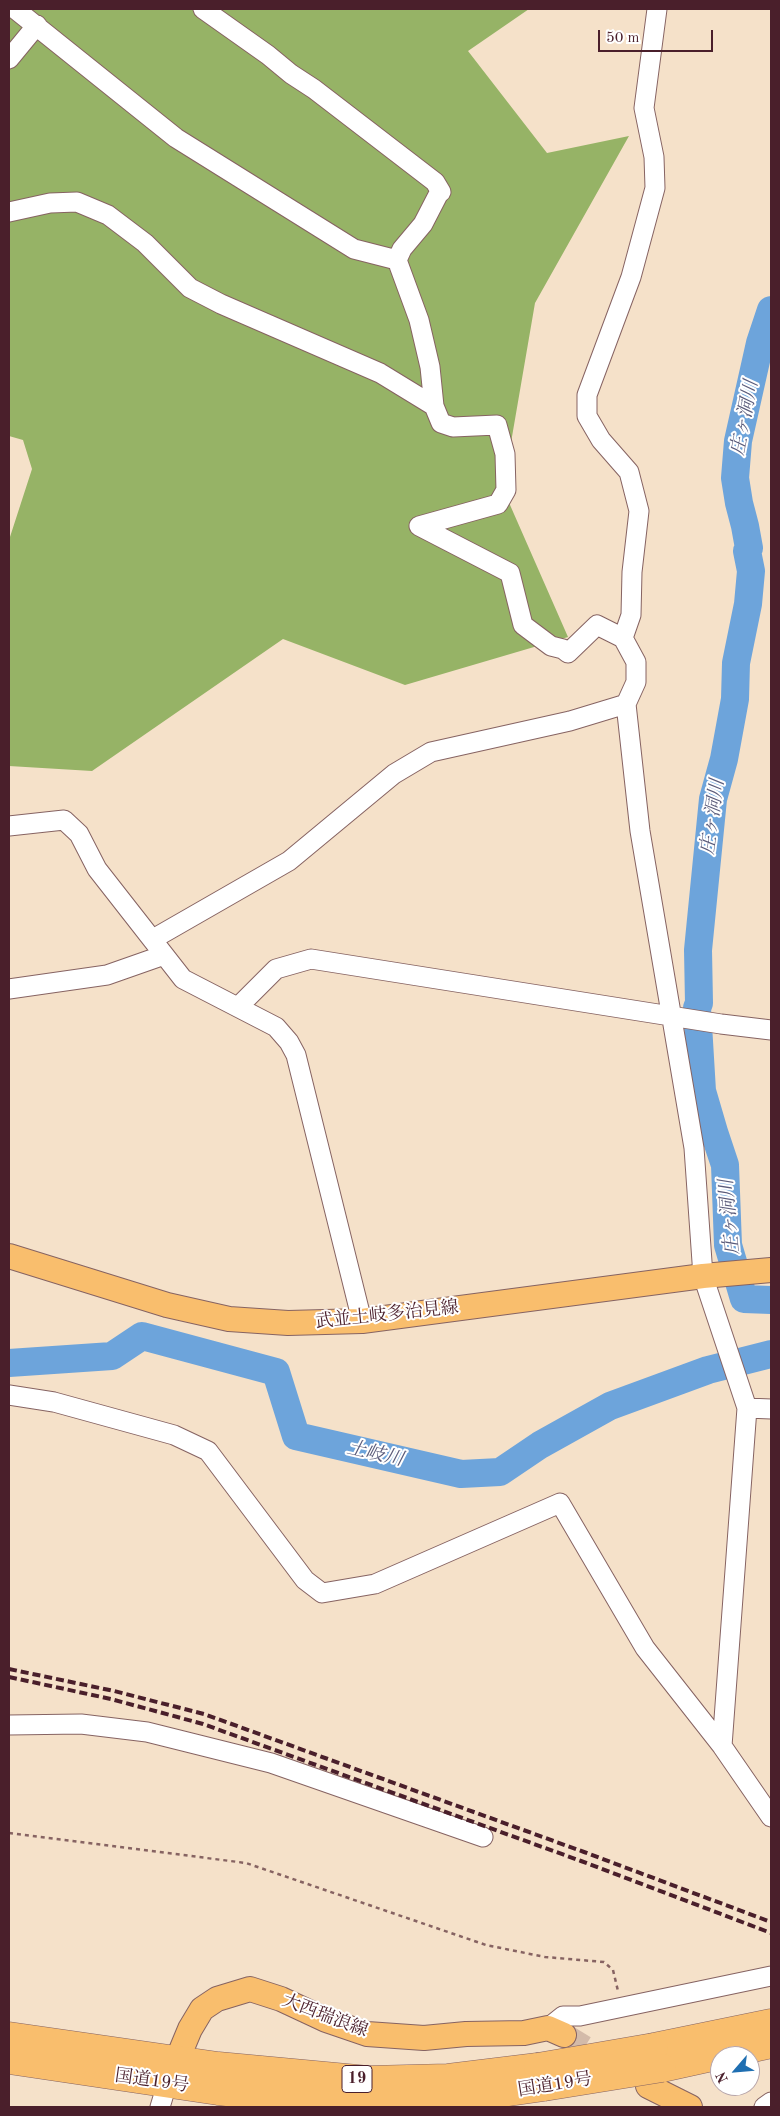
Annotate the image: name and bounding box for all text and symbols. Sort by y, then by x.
scale bar [600,20,715,52]
text: 50 m [606,31,640,46]
water label: 庄ヶ洞川 [727,379,763,457]
water label: 庄ヶ洞川 [696,778,730,856]
water label: 庄ヶ洞川 [715,1178,745,1256]
street label: 武並土岐多治見線 [314,1297,460,1333]
water label: 土岐川 [345,1436,405,1472]
street label: 大西瑞浪線 [279,1990,371,2042]
north arrow [710,2046,760,2096]
street label: 国道19号 [113,2065,191,2097]
road number: 19 [342,2066,372,2092]
street label: 国道19号 [516,2068,594,2102]
text: N [714,2069,731,2085]

